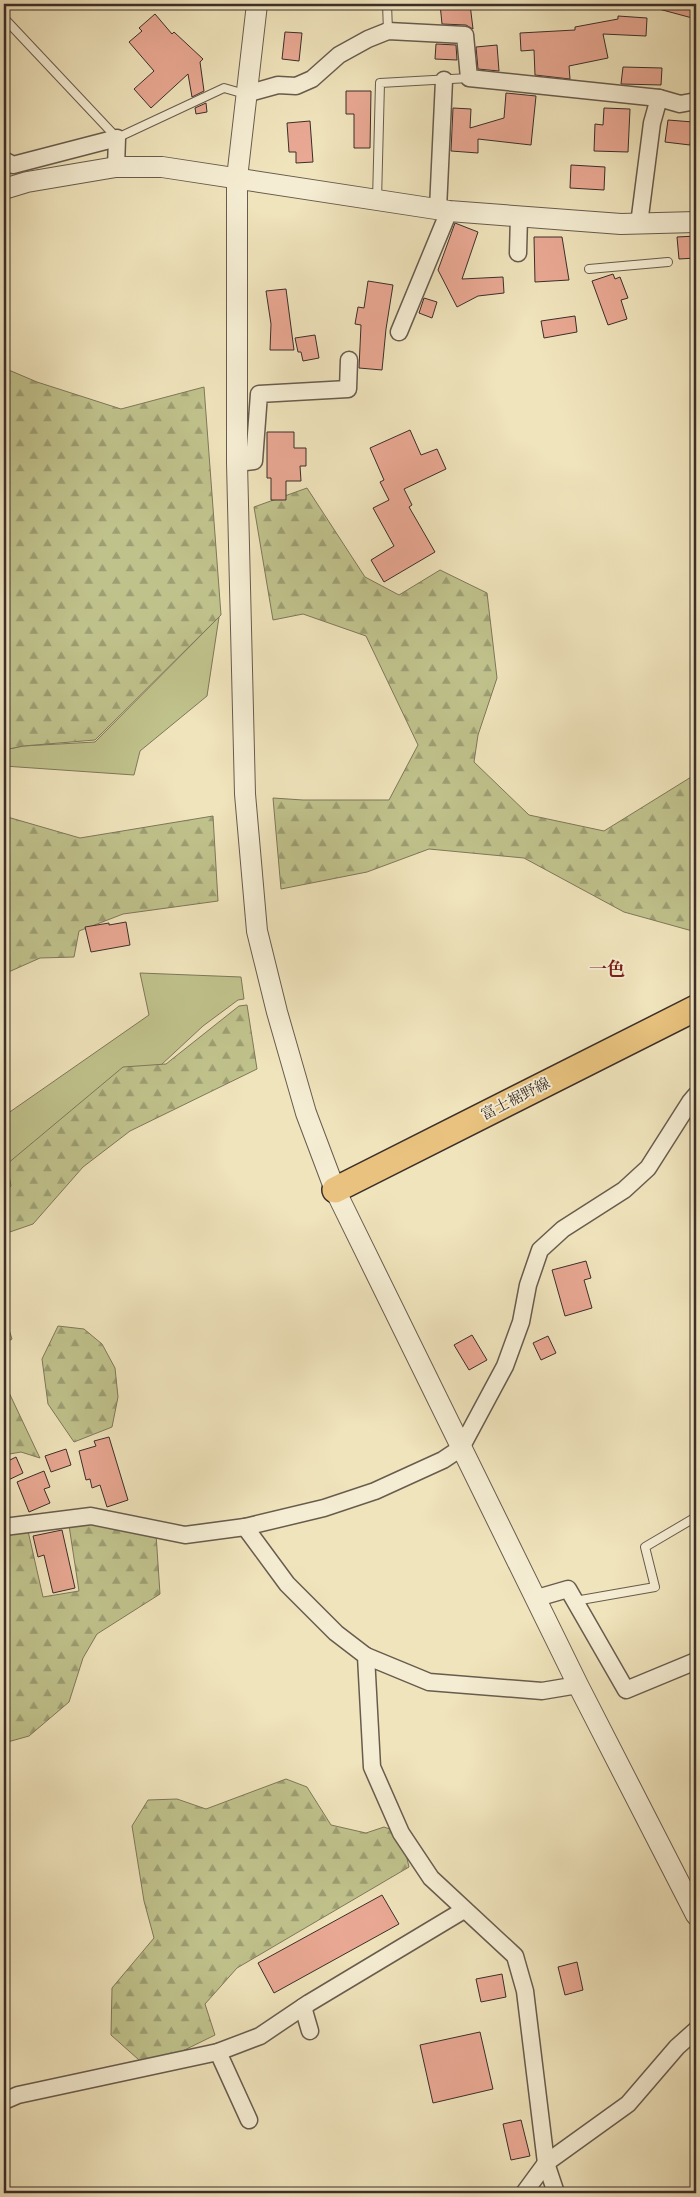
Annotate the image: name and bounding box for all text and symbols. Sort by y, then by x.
district label: 一色 [589,958,625,984]
street label: 富士裾野線 [478,1074,554,1126]

